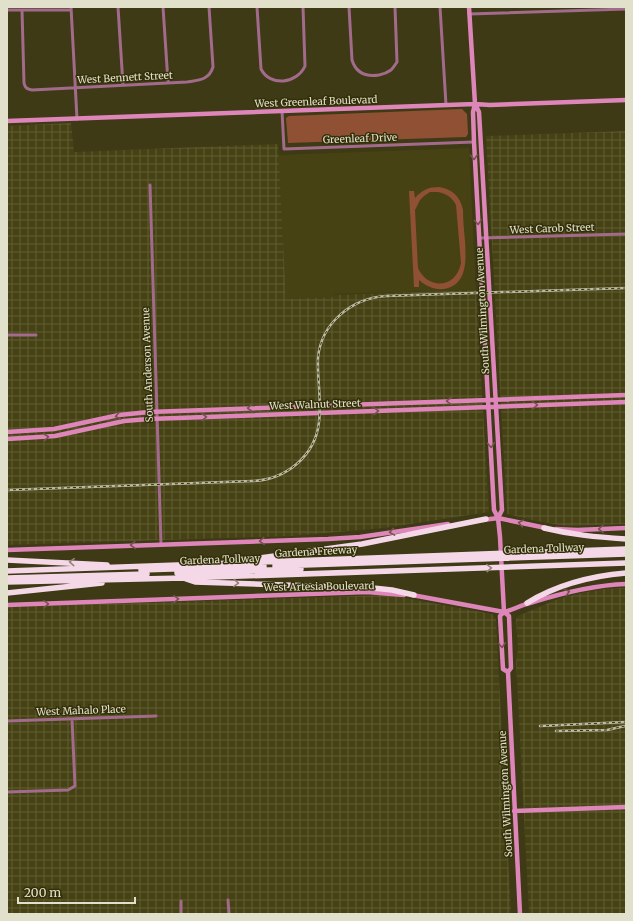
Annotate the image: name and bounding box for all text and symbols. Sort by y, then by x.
street label: West Bennett Street [76,69,173,87]
street label: West Greenleaf Boulevard [253,93,378,110]
street label: Greenleaf Drive [323,131,397,146]
one-way arrow [470,154,479,160]
one-way arrow [474,219,483,225]
street label: West Carob Street [508,221,595,237]
street label: South Wilmington Avenue [473,247,492,375]
street label: South Anderson Avenue [139,307,156,423]
street label: West Walnut Street [268,396,361,413]
one-way arrow [446,397,452,405]
one-way arrow [532,401,538,409]
one-way arrow [247,404,253,413]
one-way arrow [373,407,379,415]
one-way arrow [114,411,121,419]
one-way arrow [201,413,207,421]
one-way arrow [43,433,49,442]
one-way arrow [486,442,495,449]
one-way arrow [518,519,524,527]
one-way arrow [598,525,604,534]
one-way arrow [389,527,395,536]
one-way arrow [259,537,265,545]
one-way arrow [130,541,136,550]
street label: Gardena Tollway [504,541,585,556]
street label: Gardena Freeway [274,543,358,560]
street label: Gardena Tollway [180,552,261,567]
one-way arrow [69,558,75,567]
one-way arrow [486,563,492,572]
one-way arrow [233,579,239,587]
street label: West Artesia Boulevard [262,579,375,594]
one-way arrow [564,588,571,597]
one-way arrow [173,595,179,603]
one-way arrow [43,599,49,608]
one-way arrow [497,642,506,648]
street label: West Mahalo Place [35,702,126,719]
street label: South Wilmington Avenue [496,730,515,858]
scale bar [18,879,135,905]
text: 200 m [24,885,61,900]

